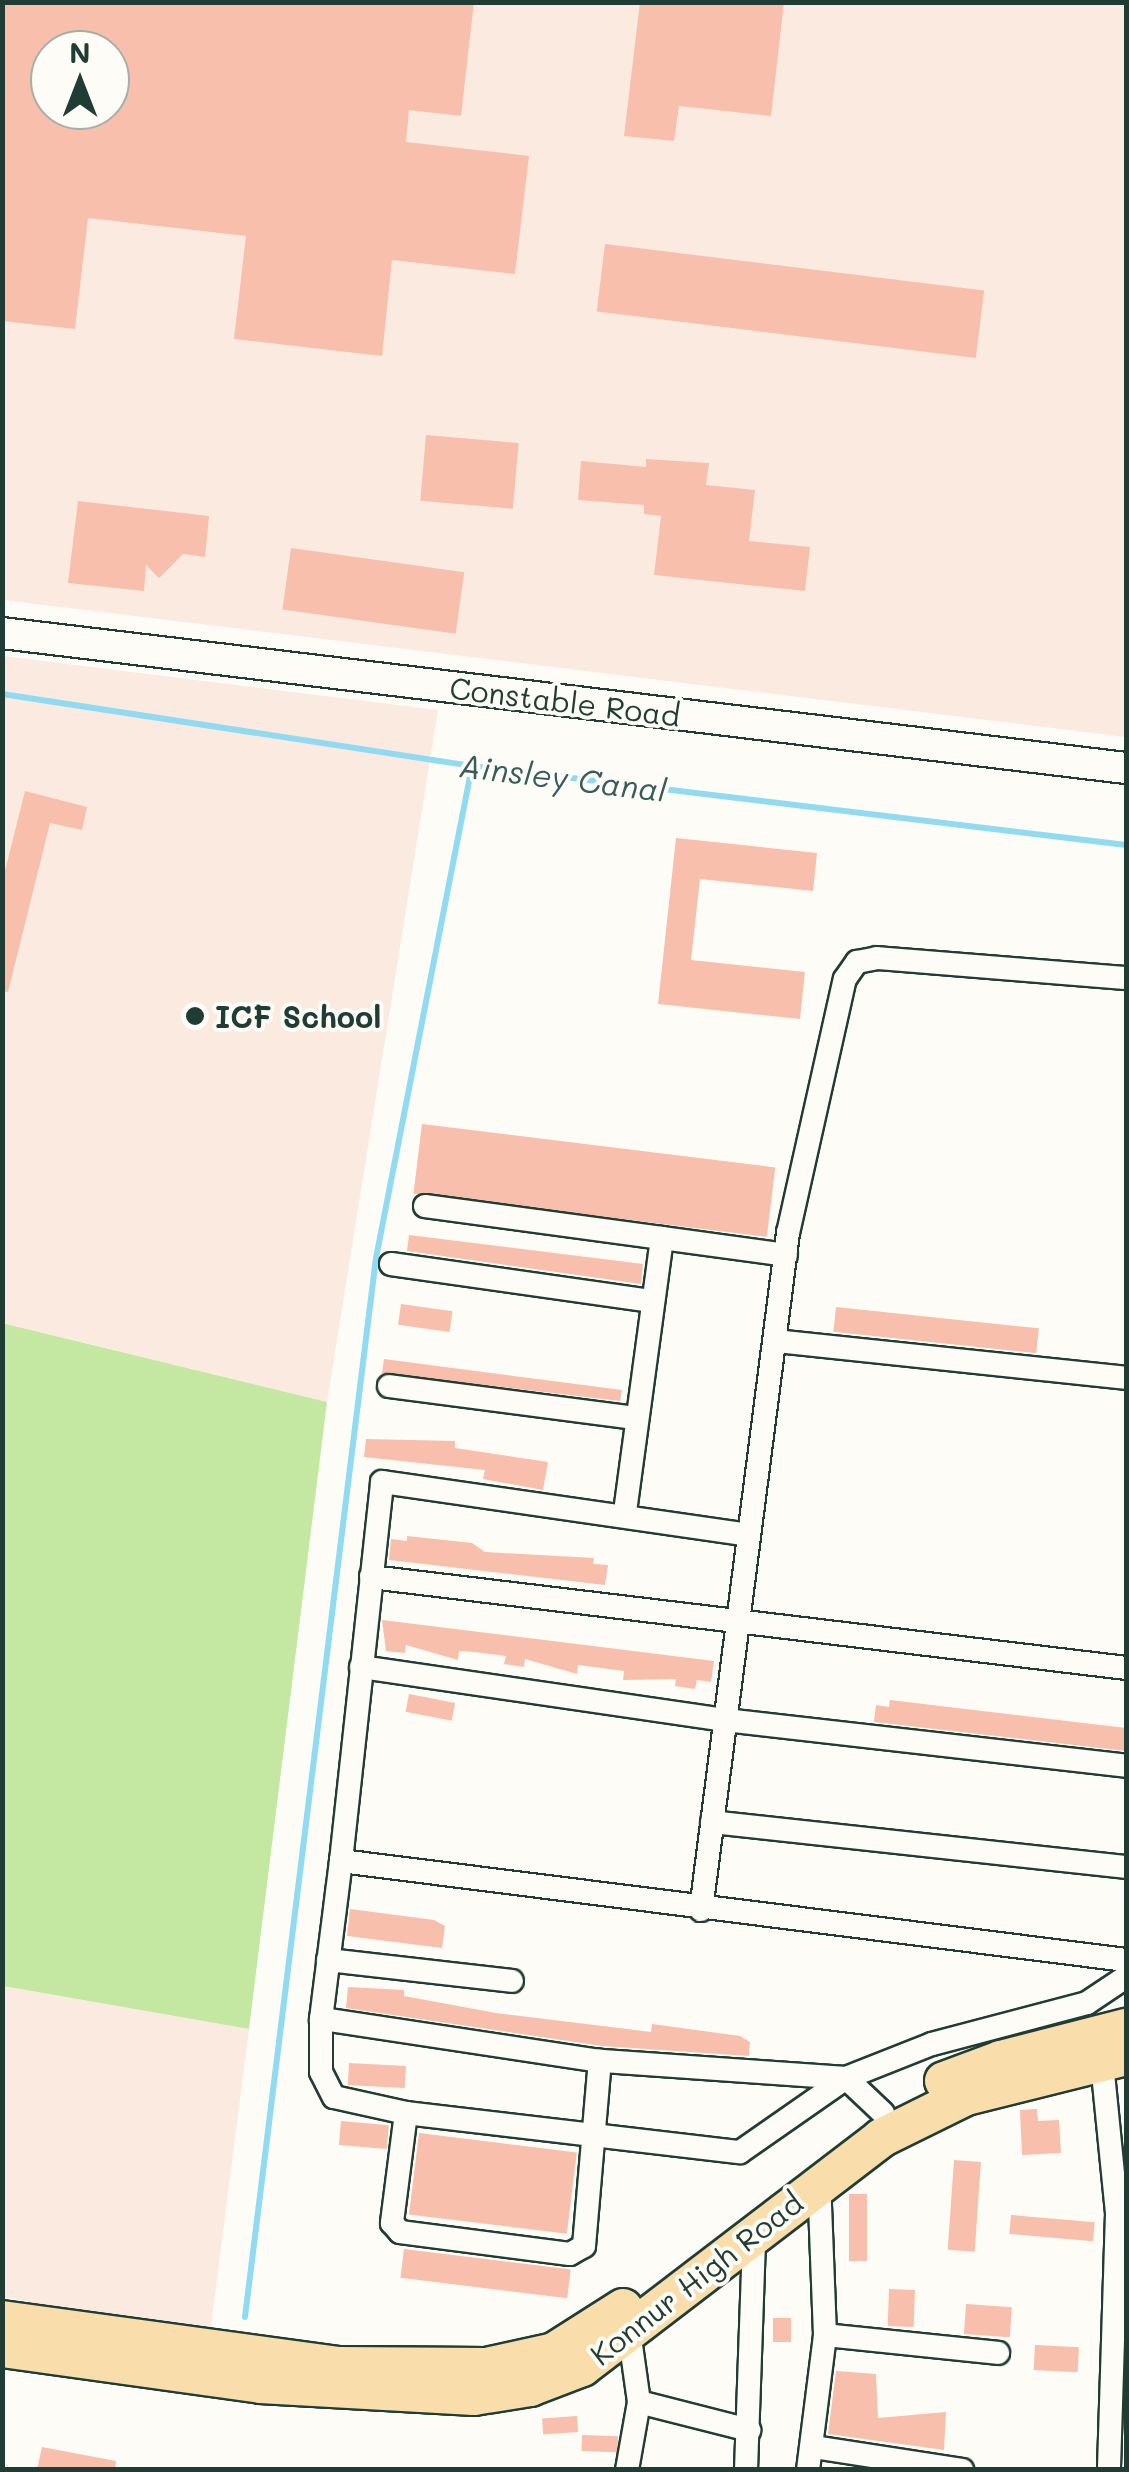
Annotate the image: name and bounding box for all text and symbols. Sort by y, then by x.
north arrow [30,30,130,130]
text: N [69,34,91,70]
street label: Constable Road [448,669,682,733]
water label: Ainsley Canal [457,745,669,809]
place label: ICF School [215,998,381,1034]
marker: ICF School [184,1005,206,1027]
street label: Konnur High Road [583,2184,809,2372]

